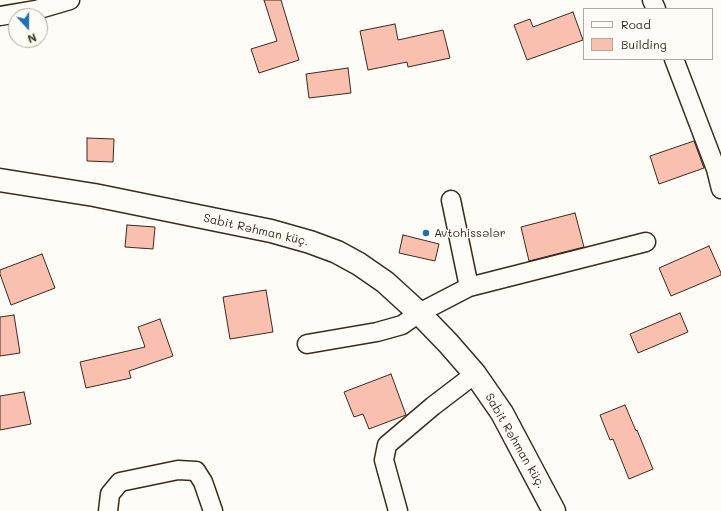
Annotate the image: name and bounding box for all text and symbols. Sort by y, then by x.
north arrow [8,8,48,48]
legend [583,8,713,60]
text: Road [621,16,651,32]
text: N [26,30,39,47]
text: Building [621,36,667,52]
street label: Sabit Rəhman küç. [202,211,310,249]
place label: Avtohissələr [434,226,506,240]
marker: Avtohissələr [421,228,431,238]
street label: Sabit Rəhman küç. [482,391,548,491]

